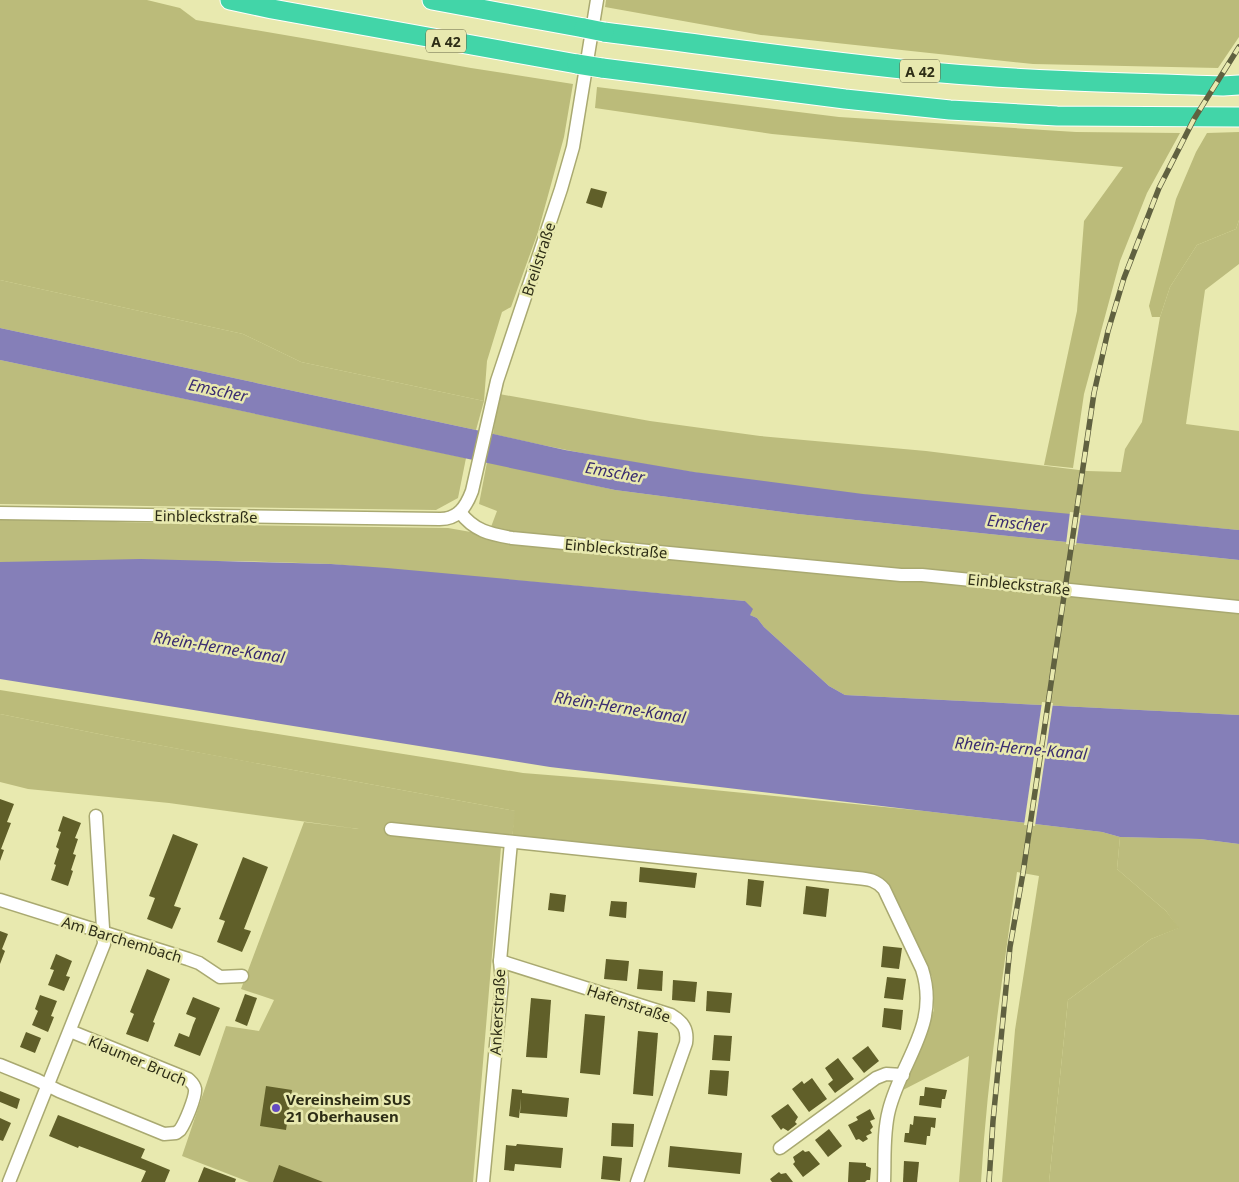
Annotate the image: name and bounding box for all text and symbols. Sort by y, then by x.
road number: A 42 [426,29,466,52]
road number: A 42 [900,59,940,82]
street label: Breilstraße [517,219,559,299]
water label: Emscher [186,373,250,407]
water label: Emscher [584,456,647,488]
street label: Einbleckstraße [154,505,258,527]
water label: Emscher [986,509,1049,537]
street label: Einbleckstraße [564,534,668,562]
street label: Einbleckstraße [967,569,1071,599]
water label: Rhein-Herne-Kanal [152,626,287,668]
water label: Rhein-Herne-Kanal [553,686,688,728]
water label: Rhein-Herne-Kanal [954,731,1089,765]
street label: Am Barchembach [59,911,185,967]
street label: Ankerstraße [485,968,509,1056]
street label: Hafenstraße [584,979,674,1027]
street label: Klaumer Bruch [86,1030,190,1090]
place label: Vereinsheim SUS 21 Oberhausen [286,1089,411,1126]
marker: Vereinsheim SUS 21 Oberhausen [270,1102,282,1114]

